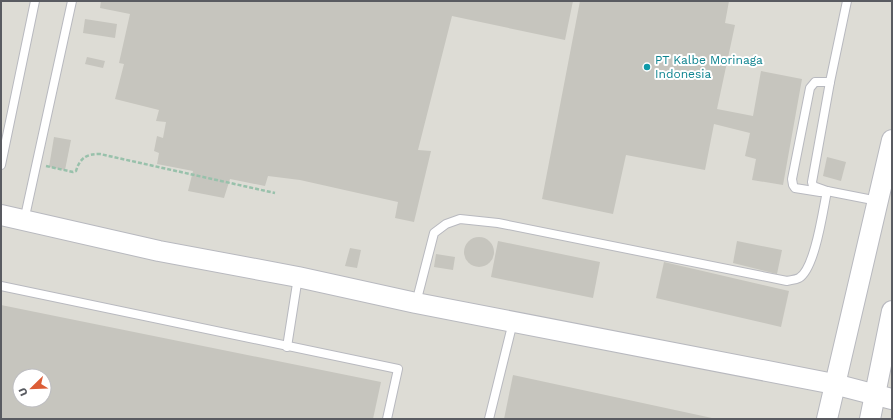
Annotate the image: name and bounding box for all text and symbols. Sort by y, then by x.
place label: PT Kalbe Morinaga Indonesia [655,53,763,81]
marker: PT Kalbe Morinaga Indonesia [642,62,652,72]
north arrow [12,368,52,408]
text: U [16,385,31,398]

